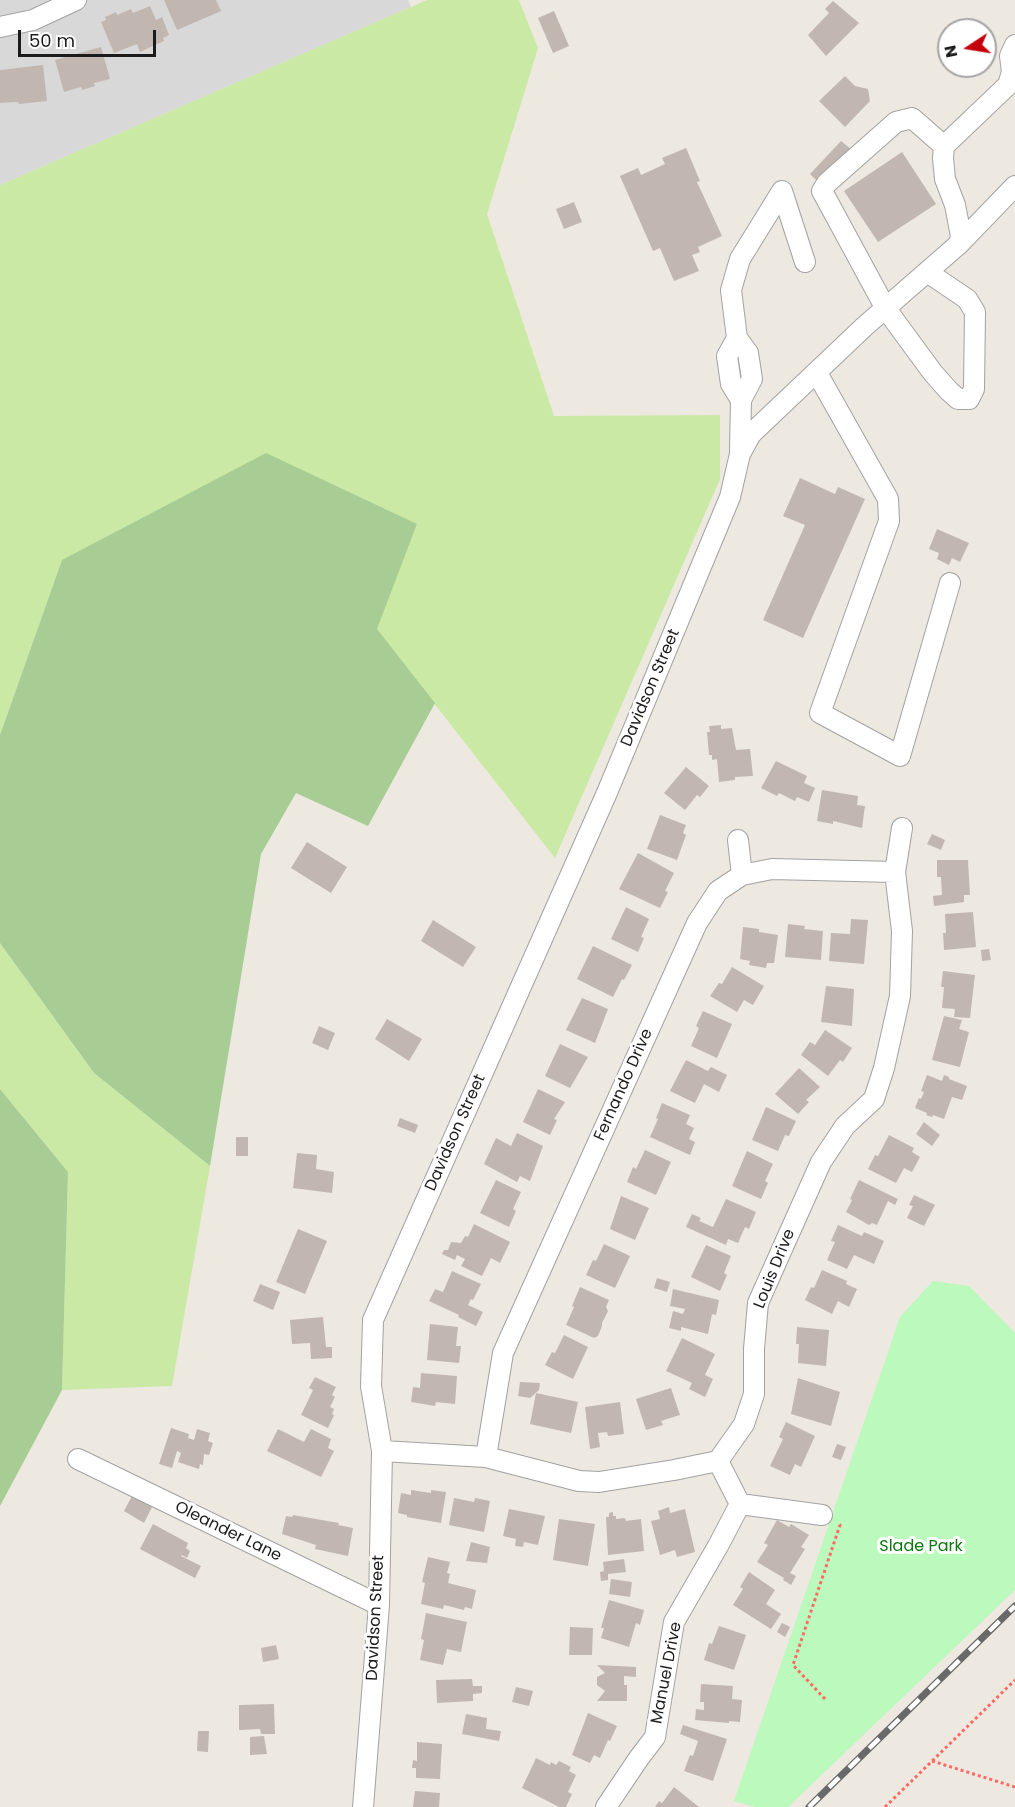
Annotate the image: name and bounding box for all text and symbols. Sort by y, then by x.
scale bar [21,18,159,56]
north arrow [937,18,997,78]
text: 50 m [29,28,75,53]
text: N [938,43,963,60]
street label: Davidson Street [618,626,684,750]
street label: Fernando Drive [591,1026,657,1144]
street label: Davidson Street [422,1072,490,1194]
street label: Louis Drive [750,1226,800,1312]
street label: Oleander Lane [172,1498,284,1566]
park label: Slade Park [879,1537,963,1557]
street label: Davidson Street [363,1555,389,1681]
street label: Manuel Drive [648,1620,686,1726]

